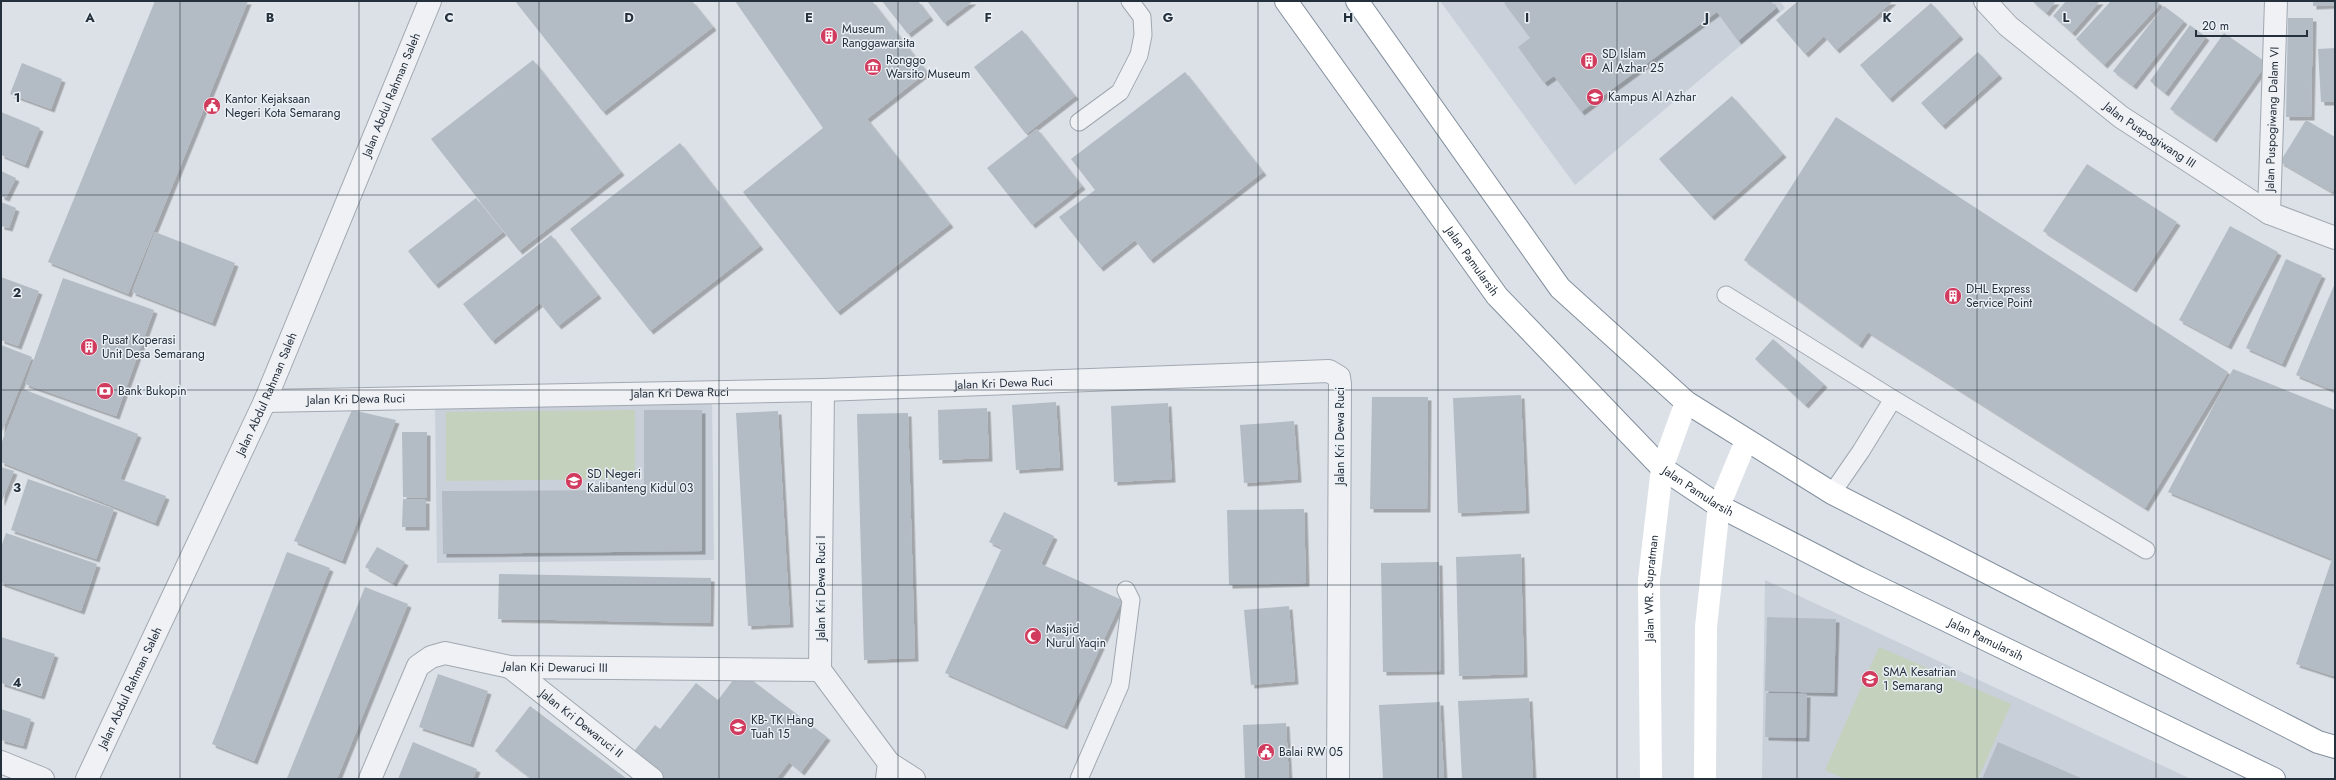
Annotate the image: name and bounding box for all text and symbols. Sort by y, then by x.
text: A [84,8,95,27]
text: B [266,8,275,27]
text: C [444,8,454,27]
text: D [624,8,634,27]
text: E [805,8,813,27]
text: F [984,8,992,27]
text: G [1163,8,1174,27]
text: H [1343,8,1353,27]
text: I [1525,8,1529,27]
text: J [1702,8,1709,27]
text: K [1882,8,1892,27]
text: L [2063,8,2070,27]
scale bar [2196,12,2307,38]
text: 20 m [2202,17,2229,35]
place label: Museum Ranggawarsita [842,20,915,52]
building icon: Museum Ranggawarsita [819,26,839,46]
street label: Jalan Abdul Rahman Saleh [357,30,425,162]
place label: SD Islam Al Azhar 25 [1602,45,1664,77]
street label: Jalan Puspogiwang Dalam VI [2261,46,2283,194]
place label: Ronggo Warsito Museum [886,51,970,83]
building icon: SD Islam Al Azhar 25 [1579,51,1599,71]
museum icon: Ronggo Warsito Museum [863,57,883,77]
school or university icon: Kampus Al Azhar [1585,87,1605,107]
text: 1 [14,88,20,107]
place label: Kampus Al Azhar [1608,88,1697,106]
place label: Kantor Kejaksaan Negeri Kota Semarang [225,90,340,122]
public building icon: Kantor Kejaksaan Negeri Kota Semarang [202,96,222,116]
street label: Jalan Puspogiwang III [2098,96,2200,172]
street label: Jalan Pamularsih [1440,221,1503,300]
place label: DHL Express Service Point [1966,280,2032,312]
text: 2 [13,283,21,302]
building icon: DHL Express Service Point [1943,286,1963,306]
street label: Jalan Abdul Rahman Saleh [231,329,301,460]
place label: Pusat Koperasi Unit Desa Semarang [102,331,205,363]
building icon: Pusat Koperasi Unit Desa Semarang [79,337,99,357]
street label: Jalan Kri Dewa Ruci [952,372,1053,394]
bank icon: Bank Bukopin [95,381,115,401]
place label: Bank Bukopin [118,382,187,400]
street label: Jalan Kri Dewa Ruci [629,383,729,403]
street label: Jalan Kri Dewa Ruci [1331,387,1349,487]
street label: Jalan Kri Dewa Ruci [305,389,405,409]
street label: Jalan Pamularsih [1657,461,1737,521]
place label: SD Negeri Kalibanteng Kidul 03 [587,465,694,497]
school or university icon: SD Negeri Kalibanteng Kidul 03 [564,471,584,491]
text: 3 [13,478,21,497]
street label: Jalan WR. Supratman [1640,534,1663,644]
street label: Jalan Kri Dewa Ruci I [812,536,830,642]
street label: Jalan Pamularsih [1943,613,2027,665]
place label: Masjid Nurul Yaqin [1046,620,1106,652]
street label: Jalan Abdul Rahman Saleh [93,624,166,753]
mosque icon: Masjid Nurul Yaqin [1023,626,1043,646]
street label: Jalan Kri Dewaruci III [499,656,608,677]
place label: SMA Kesatrian 1 Semarang [1883,663,1956,695]
school or university icon: SMA Kesatrian 1 Semarang [1860,669,1880,689]
text: 4 [12,673,22,692]
street label: Jalan Kri Dewaruci II [534,684,627,762]
place label: KB- TK Hang Tuah 15 [751,711,814,743]
school or university icon: KB- TK Hang Tuah 15 [728,717,748,737]
public building icon: Balai RW 05 [1256,742,1276,762]
place label: Balai RW 05 [1279,743,1343,761]

